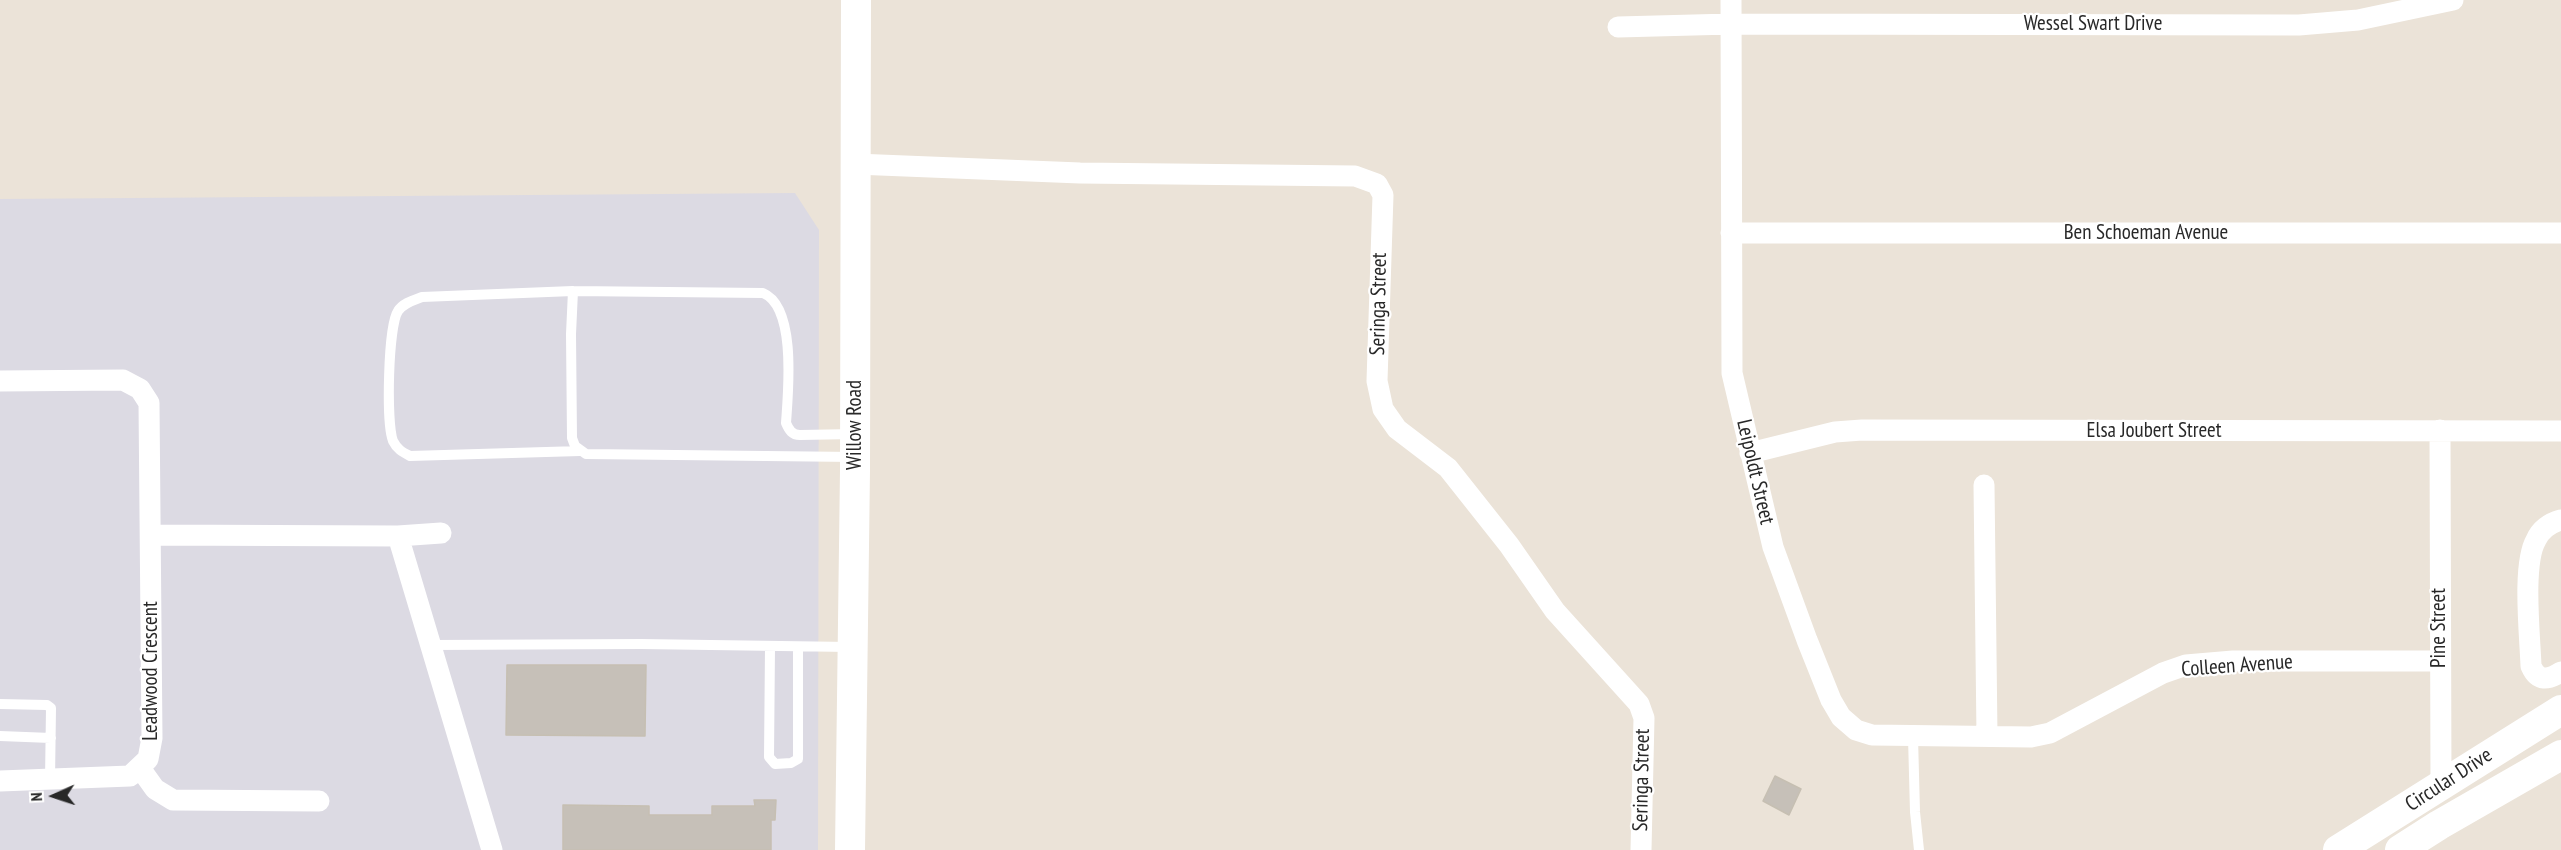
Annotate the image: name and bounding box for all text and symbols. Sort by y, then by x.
street label: Wessel Swart Drive [2024,11,2162,37]
street label: Ben Schoeman Avenue [2064,220,2228,246]
street label: Seringa Street [1366,252,1392,356]
street label: Willow Road [842,380,868,470]
street label: Leipoldt Street [1731,417,1779,527]
street label: Elsa Joubert Street [2087,418,2221,444]
street label: Pine Street [2426,588,2452,668]
street label: Leadwood Crescent [138,601,164,741]
street label: Colleen Avenue [2180,650,2294,682]
street label: Seringa Street [1629,728,1655,832]
street label: Circular Drive [2401,743,2497,817]
north arrow [24,766,84,826]
text: N [26,792,46,802]

